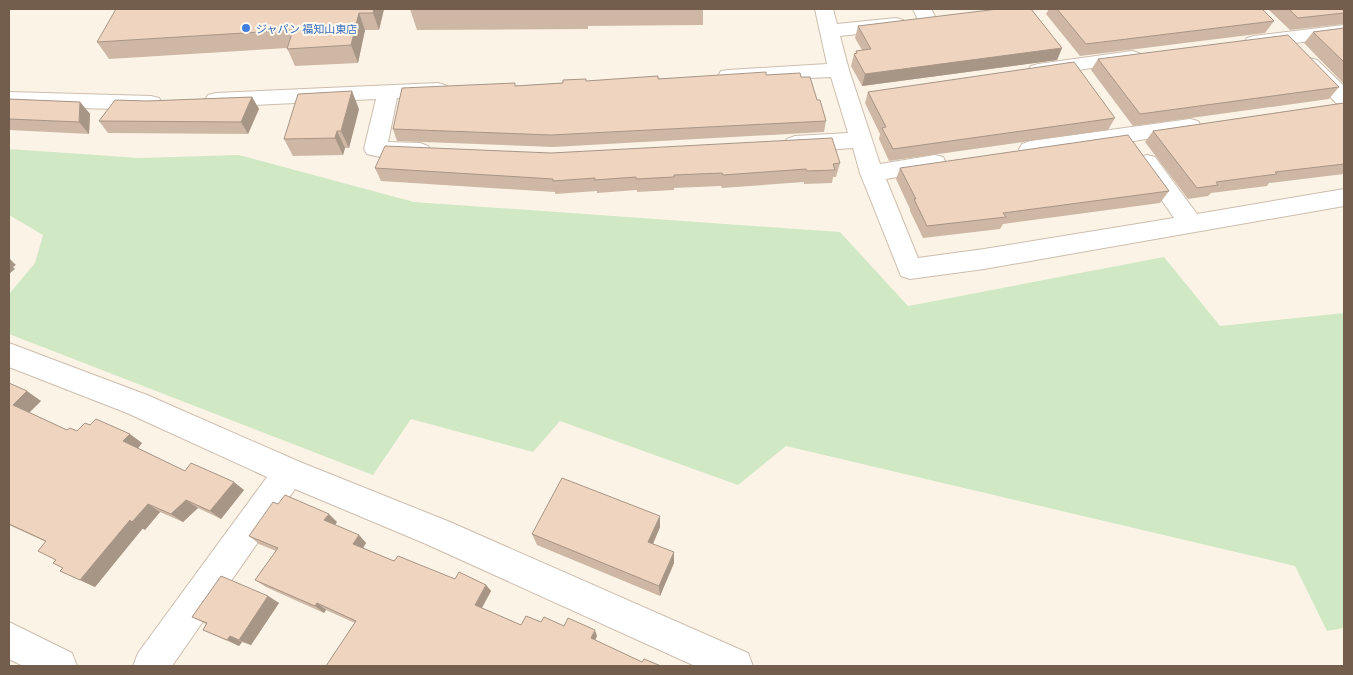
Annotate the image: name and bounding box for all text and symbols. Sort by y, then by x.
marker: ジャパン 福知山東店 [240,22,252,34]
place label: ジャパン 福知山東店 [256,22,357,35]

